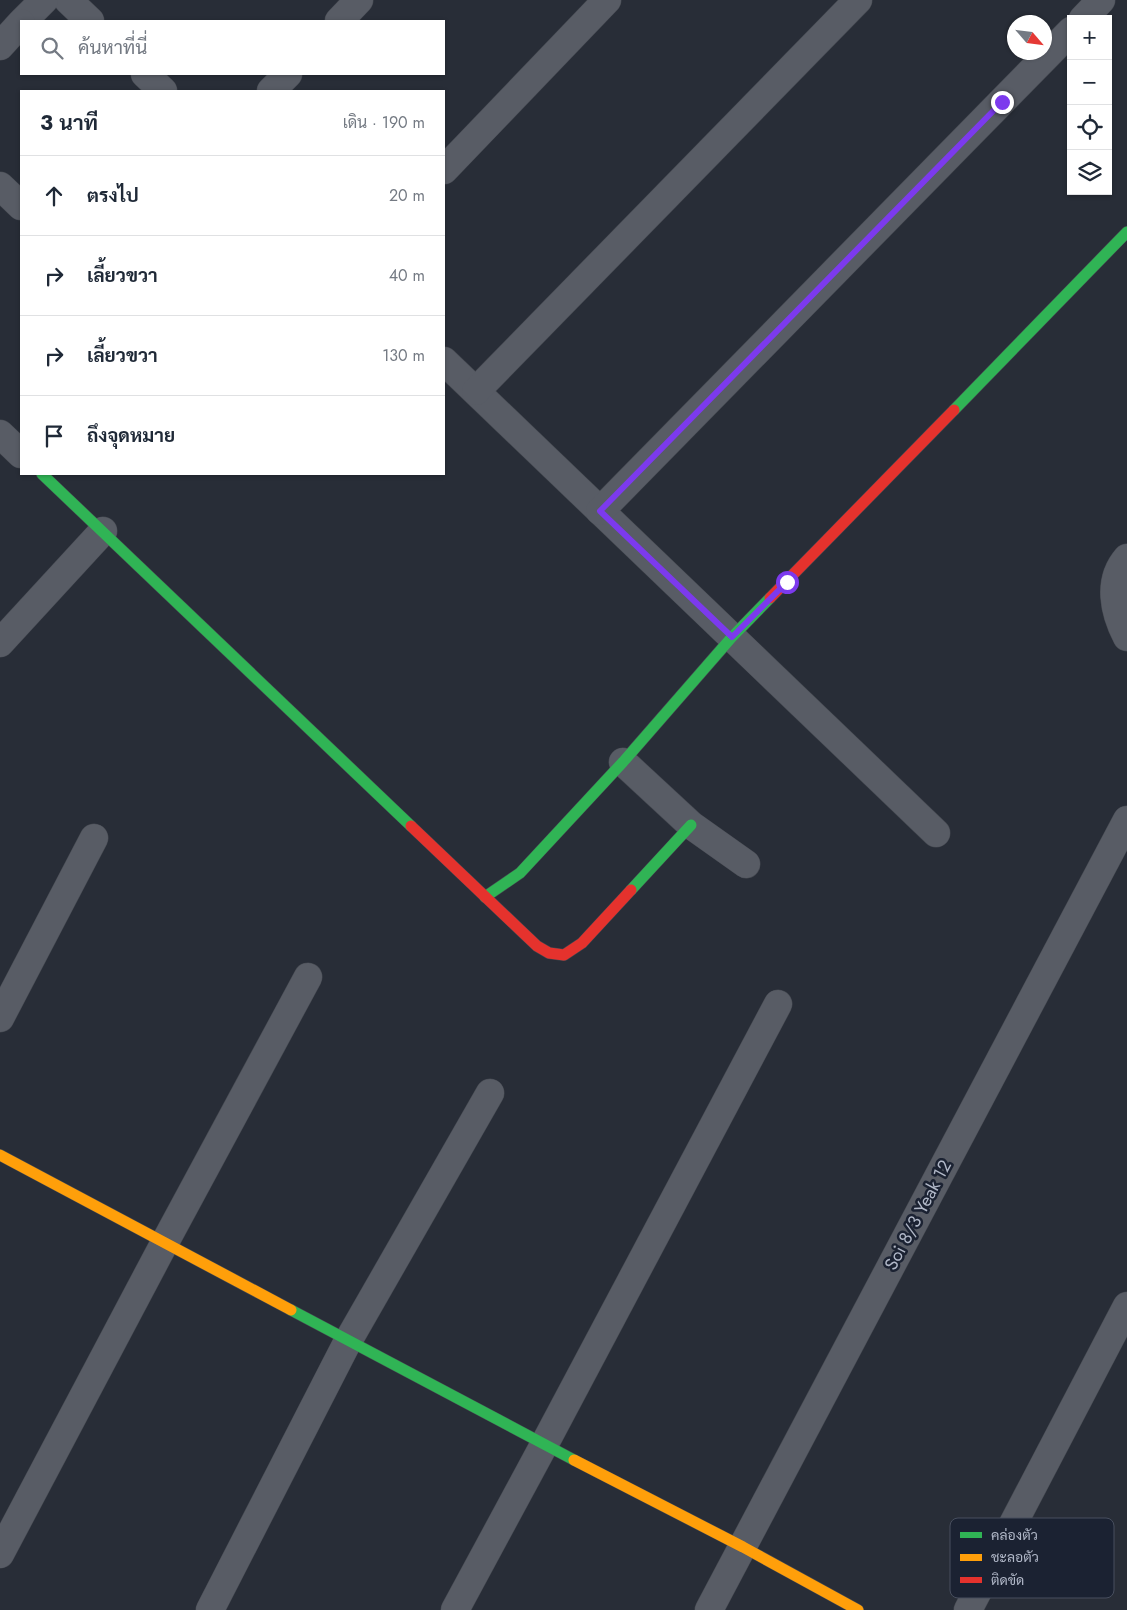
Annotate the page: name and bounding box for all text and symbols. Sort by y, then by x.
north arrow [1007,15,1052,60]
map controls [1067,15,1112,195]
button: + [1067,15,1112,60]
search box [20,20,445,75]
icon: search [38,34,66,62]
text: ค้นหาที่นี่ [78,34,147,61]
button: − [1067,60,1112,105]
route end [991,91,1014,114]
button: locate [1067,105,1112,150]
text: 3 นาที [40,108,98,138]
text: เดิน · 190 m [343,111,425,134]
button: layers [1067,150,1112,195]
icon: ahead [40,182,68,210]
text: ตรงไป [87,182,139,209]
text: 20 m [389,184,425,207]
icon: right [40,262,68,290]
text: เลี้ยวขวา [87,262,158,289]
text: 40 m [389,264,425,287]
icon: right [40,342,68,370]
text: เลี้ยวขวา [87,342,158,369]
text: 130 m [382,344,425,367]
icon: arrive [40,422,68,450]
text: ถึงจุดหมาย [87,422,175,449]
route start [776,571,799,594]
street label: Soi 8/3 Yeak 12 [878,1155,958,1275]
legend [950,1518,1114,1598]
text: คล่องตัว [991,1525,1038,1545]
text: ชะลอตัว [991,1547,1039,1567]
text: ติดขัด [991,1570,1024,1590]

